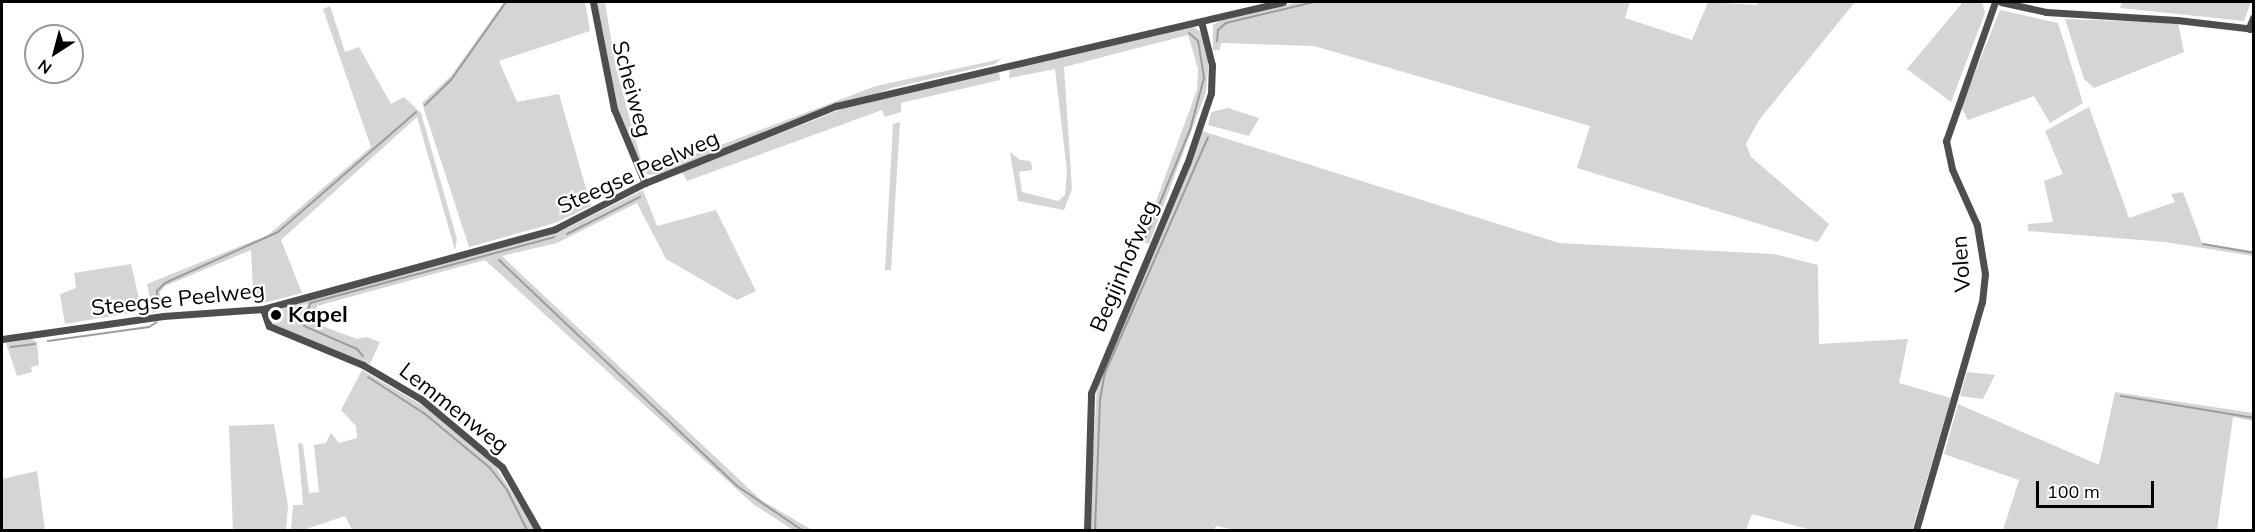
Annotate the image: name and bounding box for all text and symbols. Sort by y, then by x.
north arrow [24,24,84,84]
street label: Scheiweg [606,38,658,140]
text: N [34,55,55,79]
street label: Steegse Peelweg [553,124,723,220]
street label: Begijnhofweg [1084,196,1164,336]
street label: Volen [1946,235,1976,293]
street label: Steegse Peelweg [90,277,266,321]
place label: Kapel [288,302,348,328]
marker: Kapel [269,308,283,322]
street label: Lemmenweg [394,357,514,459]
scale bar [2039,469,2158,507]
text: 100 m [2047,480,2100,503]

